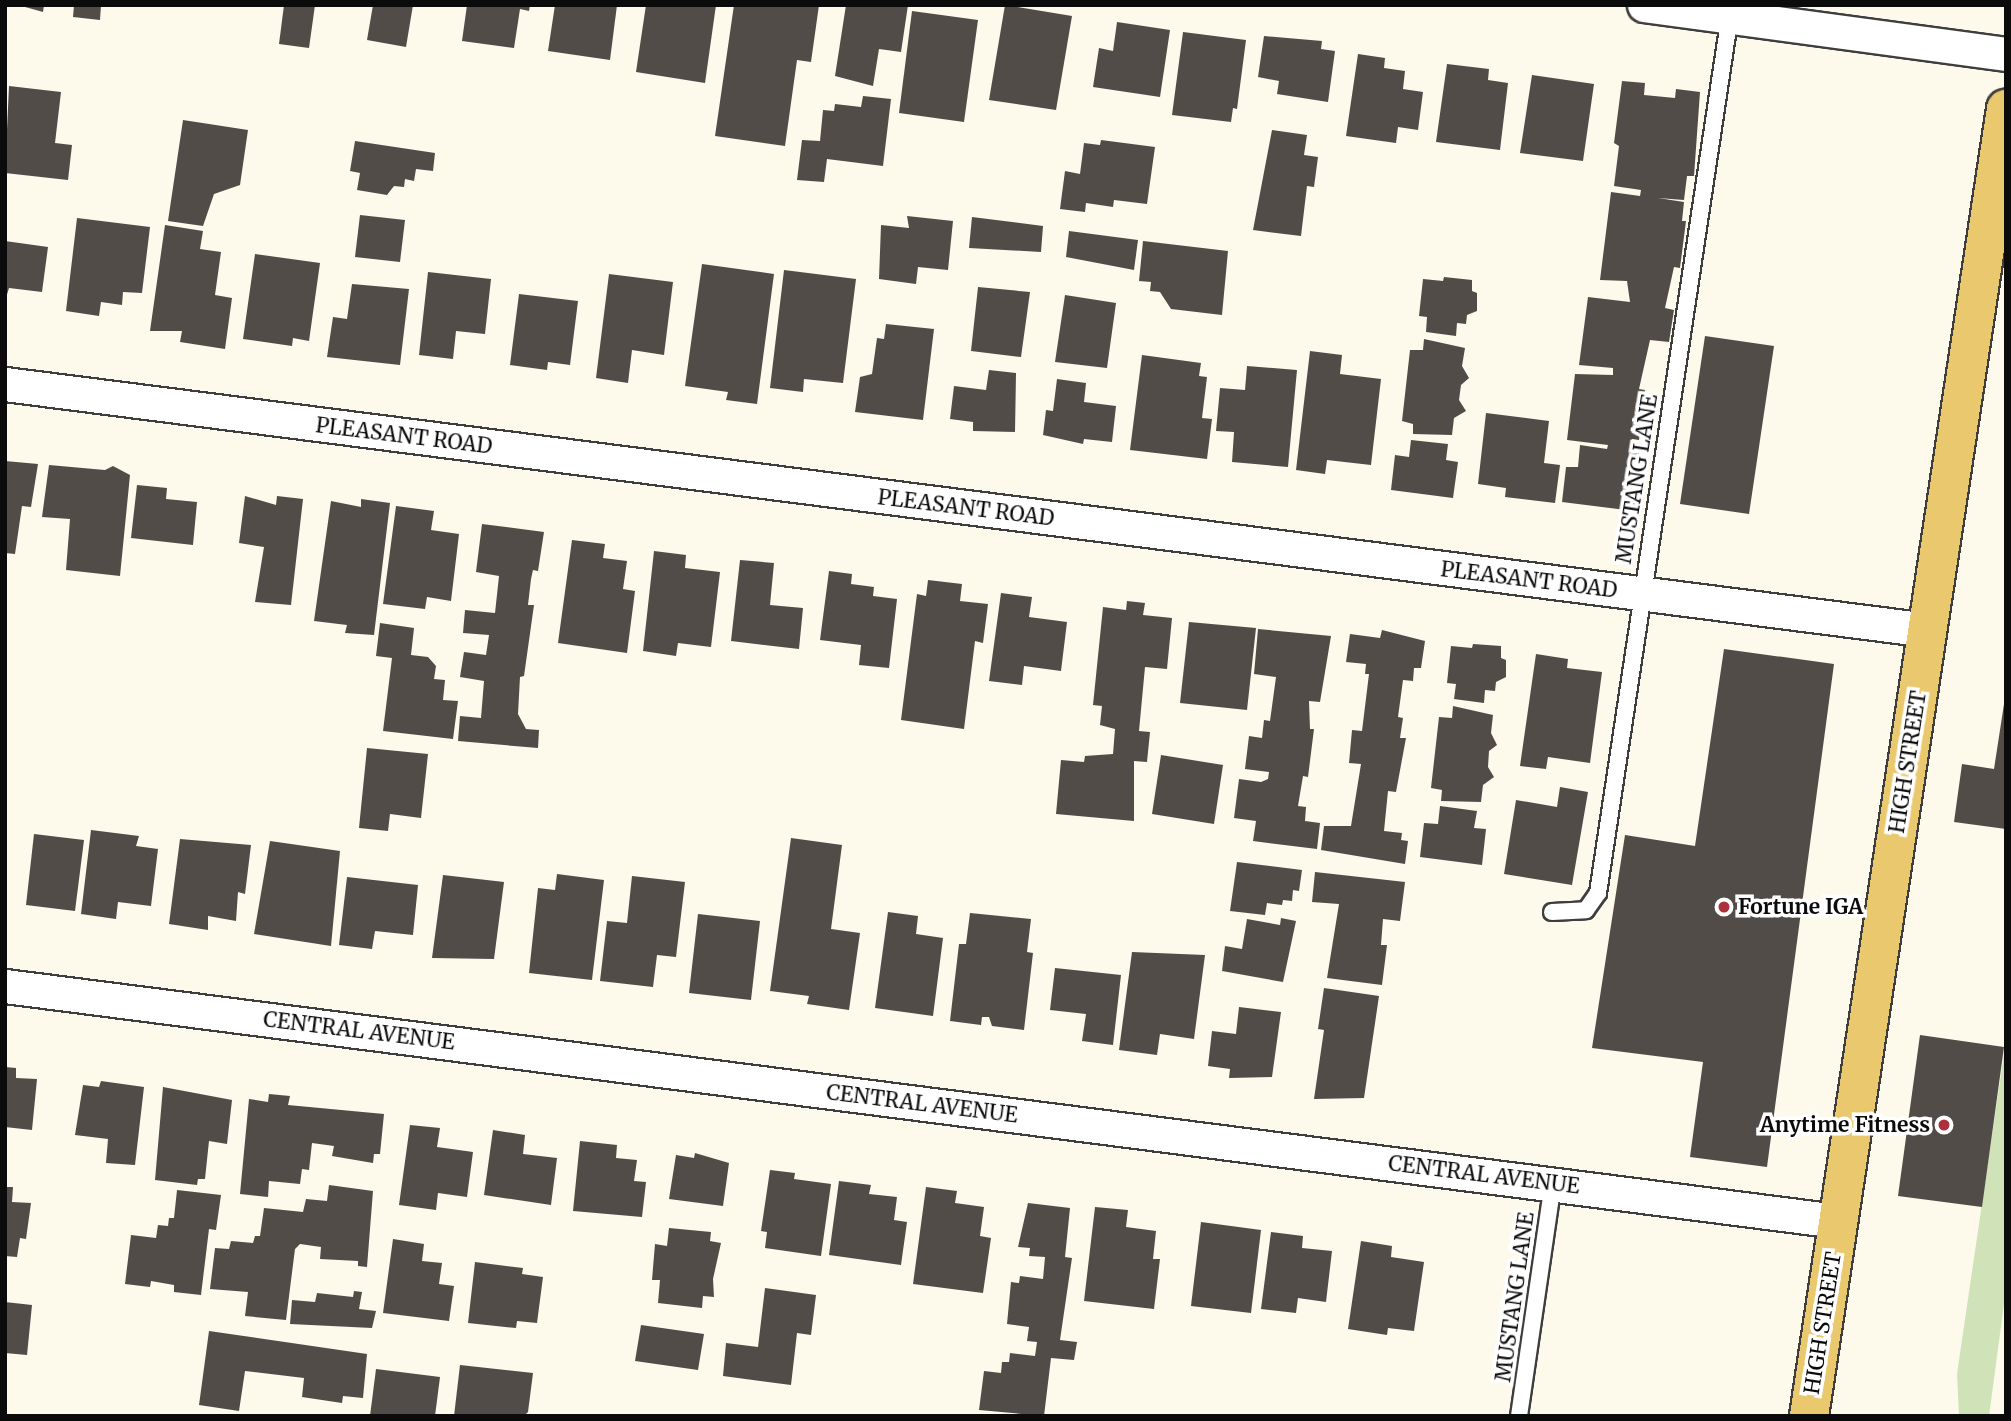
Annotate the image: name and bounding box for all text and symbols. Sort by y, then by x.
street label: MUSTANG LANE [1611,393,1663,565]
street label: PLEASANT ROAD [314,413,494,459]
street label: PLEASANT ROAD [876,485,1056,531]
street label: PLEASANT ROAD [1439,557,1619,603]
street label: HIGH STREET [1884,689,1932,835]
place label: Fortune IGA [1738,894,1863,920]
marker: Fortune IGA [1716,899,1732,915]
street label: CENTRAL AVENUE [262,1007,456,1055]
street label: CENTRAL AVENUE [825,1080,1019,1128]
place label: Anytime Fitness [1760,1112,1930,1138]
marker: Anytime Fitness [1936,1117,1952,1133]
street label: CENTRAL AVENUE [1387,1151,1581,1199]
street label: MUSTANG LANE [1491,1211,1539,1383]
street label: HIGH STREET [1799,1250,1847,1396]

